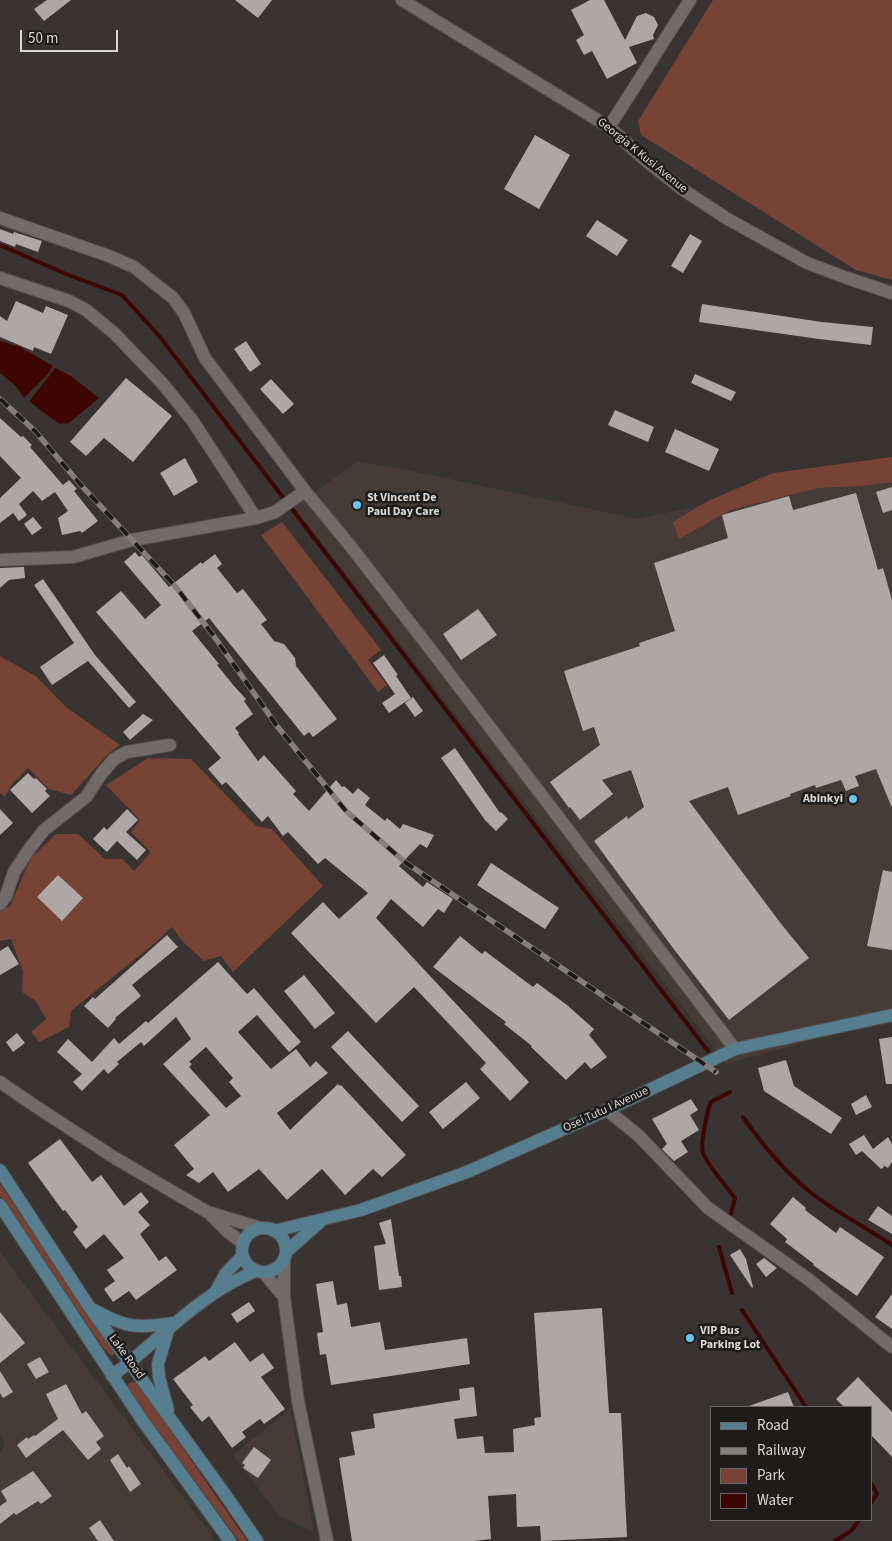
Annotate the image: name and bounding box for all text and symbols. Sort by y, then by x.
scale bar [22,20,120,52]
text: 50 m [28,28,58,49]
street label: Georgia K Kusi Avenue [594,115,690,197]
place label: St Vincent De Paul Day Care [367,491,439,519]
marker: St Vincent De Paul Day Care [351,499,363,511]
place label: Abinkyi [803,792,843,806]
marker: Abinkyi [847,793,859,805]
street label: Osei Tutu I Avenue [561,1084,651,1136]
place label: VIP Bus Parking Lot [700,1324,760,1352]
street label: Lake Road [105,1332,147,1382]
marker: VIP Bus Parking Lot [684,1332,696,1344]
legend [710,1406,872,1521]
text: Road [757,1415,789,1436]
text: Railway [757,1440,806,1461]
text: Park [757,1465,785,1486]
text: Water [757,1490,793,1511]

